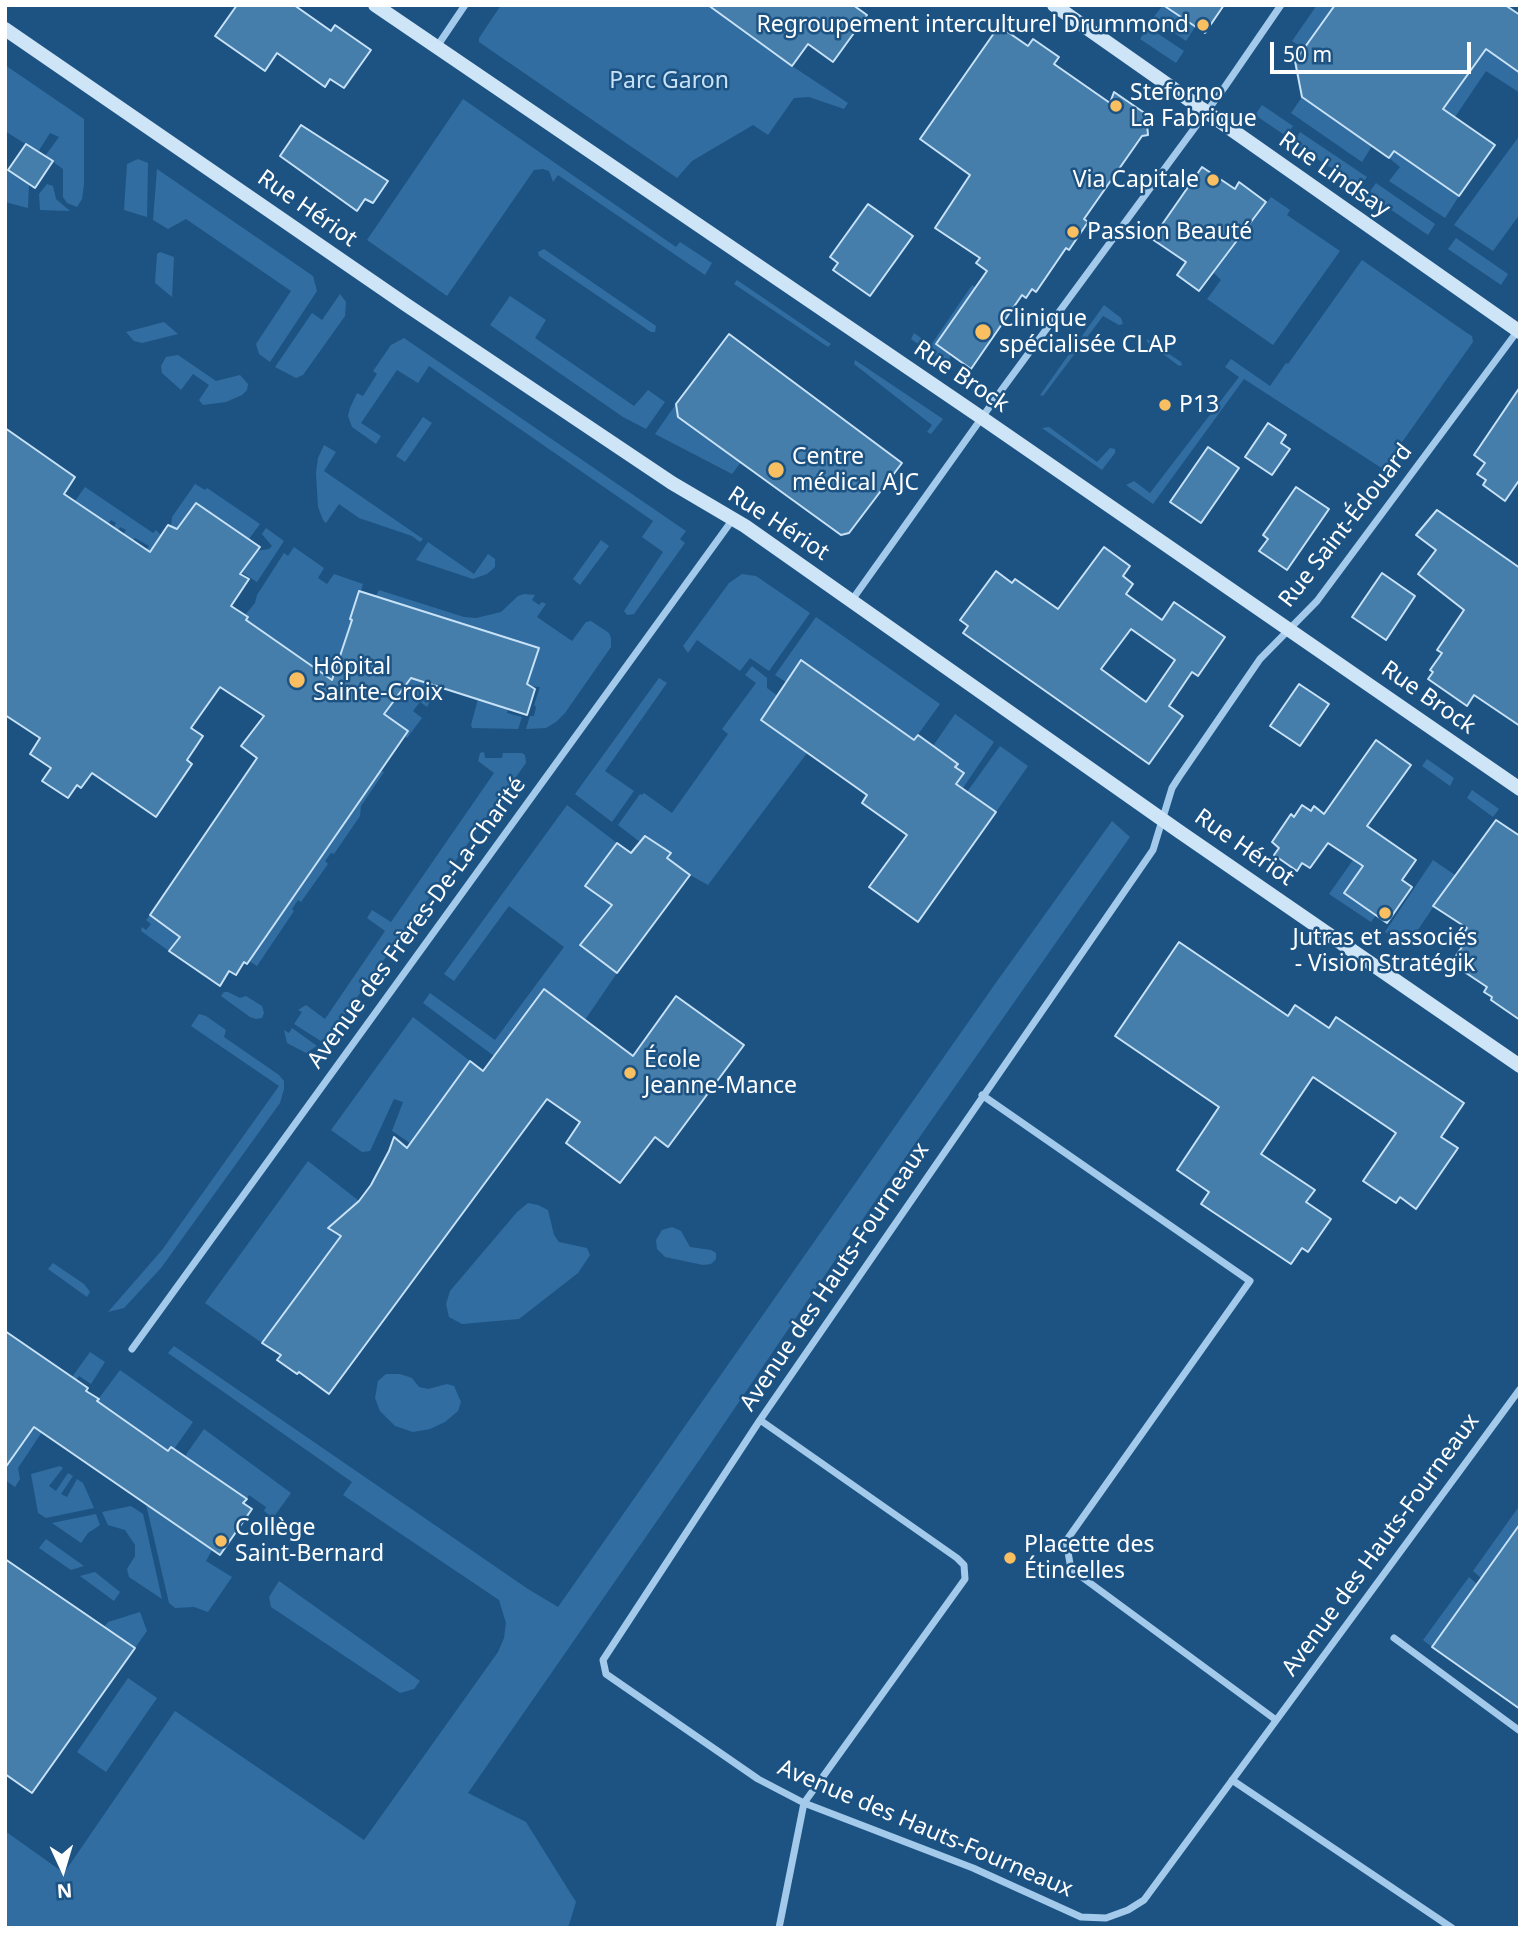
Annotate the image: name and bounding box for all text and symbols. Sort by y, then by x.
place label: Regroupement interculturel Drummond [756,11,1189,39]
marker: Regroupement interculturel Drummond [1195,17,1211,33]
scale bar [1273,28,1474,72]
text: 50 m [1283,40,1332,68]
park label: Parc Garon [609,67,729,95]
place label: Steforno La Fabrique [1130,79,1257,133]
marker: Steforno La Fabrique [1108,98,1124,114]
street label: Rue Lindsay [1273,127,1395,223]
street label: Rue Hériot [252,165,362,253]
place label: Via Capitale [1073,166,1199,194]
marker: Via Capitale [1205,172,1221,188]
place label: Passion Beauté [1087,218,1252,246]
marker: Passion Beauté [1065,224,1081,240]
place label: Clinique spécialisée CLAP [999,305,1177,359]
marker: Clinique spécialisée CLAP [973,322,993,342]
street label: Rue Brock [908,335,1014,419]
place label: P13 [1179,391,1219,419]
marker: P13 [1157,397,1173,413]
street label: Rue Saint-Édouard [1274,439,1418,613]
place label: Centre médical AJC [792,443,919,497]
marker: Centre médical AJC [766,460,786,480]
street label: Rue Hériot [722,481,834,567]
place label: Hôpital Sainte-Croix [313,653,443,707]
street label: Rue Brock [1376,656,1480,740]
marker: Hôpital Sainte-Croix [287,670,307,690]
street label: Avenue des Frères-De-La-Charité [302,772,532,1074]
street label: Rue Hériot [1189,804,1299,892]
marker: Jutras et associés - Vision Stratégik [1377,905,1393,921]
place label: Jutras et associés - Vision Stratégik [1293,924,1477,978]
place label: École Jeanne-Mance [644,1046,797,1100]
marker: École Jeanne-Mance [622,1065,638,1081]
street label: Avenue des Hauts-Fourneaux [735,1138,935,1416]
street label: Avenue des Hauts-Fourneaux [1276,1408,1486,1682]
place label: Collège Saint-Bernard [235,1514,384,1568]
place label: Placette des Étincelles [1024,1531,1154,1585]
marker: Collège Saint-Bernard [213,1533,229,1549]
marker: Placette des Étincelles [1002,1550,1018,1566]
street label: Avenue des Hauts-Fourneaux [773,1754,1077,1904]
north arrow [28,1835,98,1905]
text: N [56,1877,73,1904]

